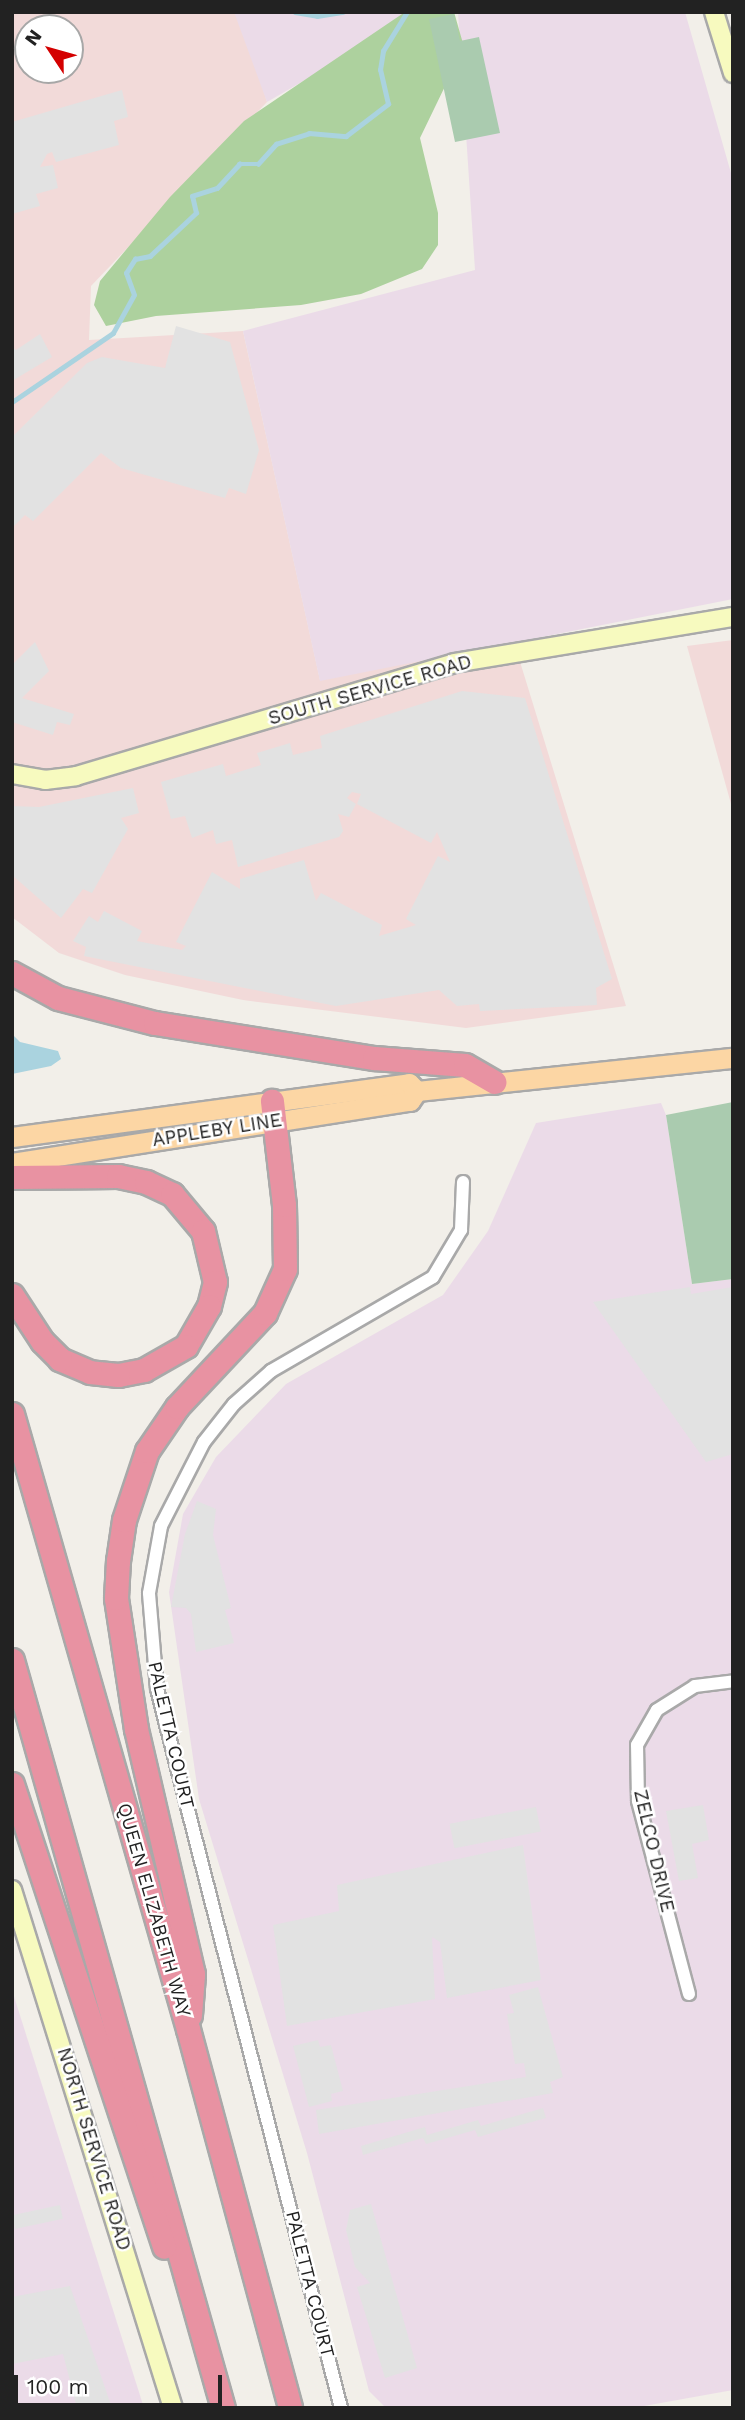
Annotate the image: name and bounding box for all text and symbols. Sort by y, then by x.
north arrow [14,14,84,84]
text: N [20,25,47,50]
street label: SOUTH SERVICE ROAD [266,650,474,730]
street label: APPLEBY LINE [150,1108,284,1152]
street label: PALETTA COURT [143,1659,199,1811]
street label: ZELCO DRIVE [629,1787,679,1915]
street label: QUEEN ELIZABETH WAY [112,1800,196,2020]
street label: NORTH SERVICE ROAD [52,2045,136,2253]
street label: PALETTA COURT [281,2208,339,2360]
scale bar [18,2360,226,2404]
text: 100 m [27,2374,89,2399]

